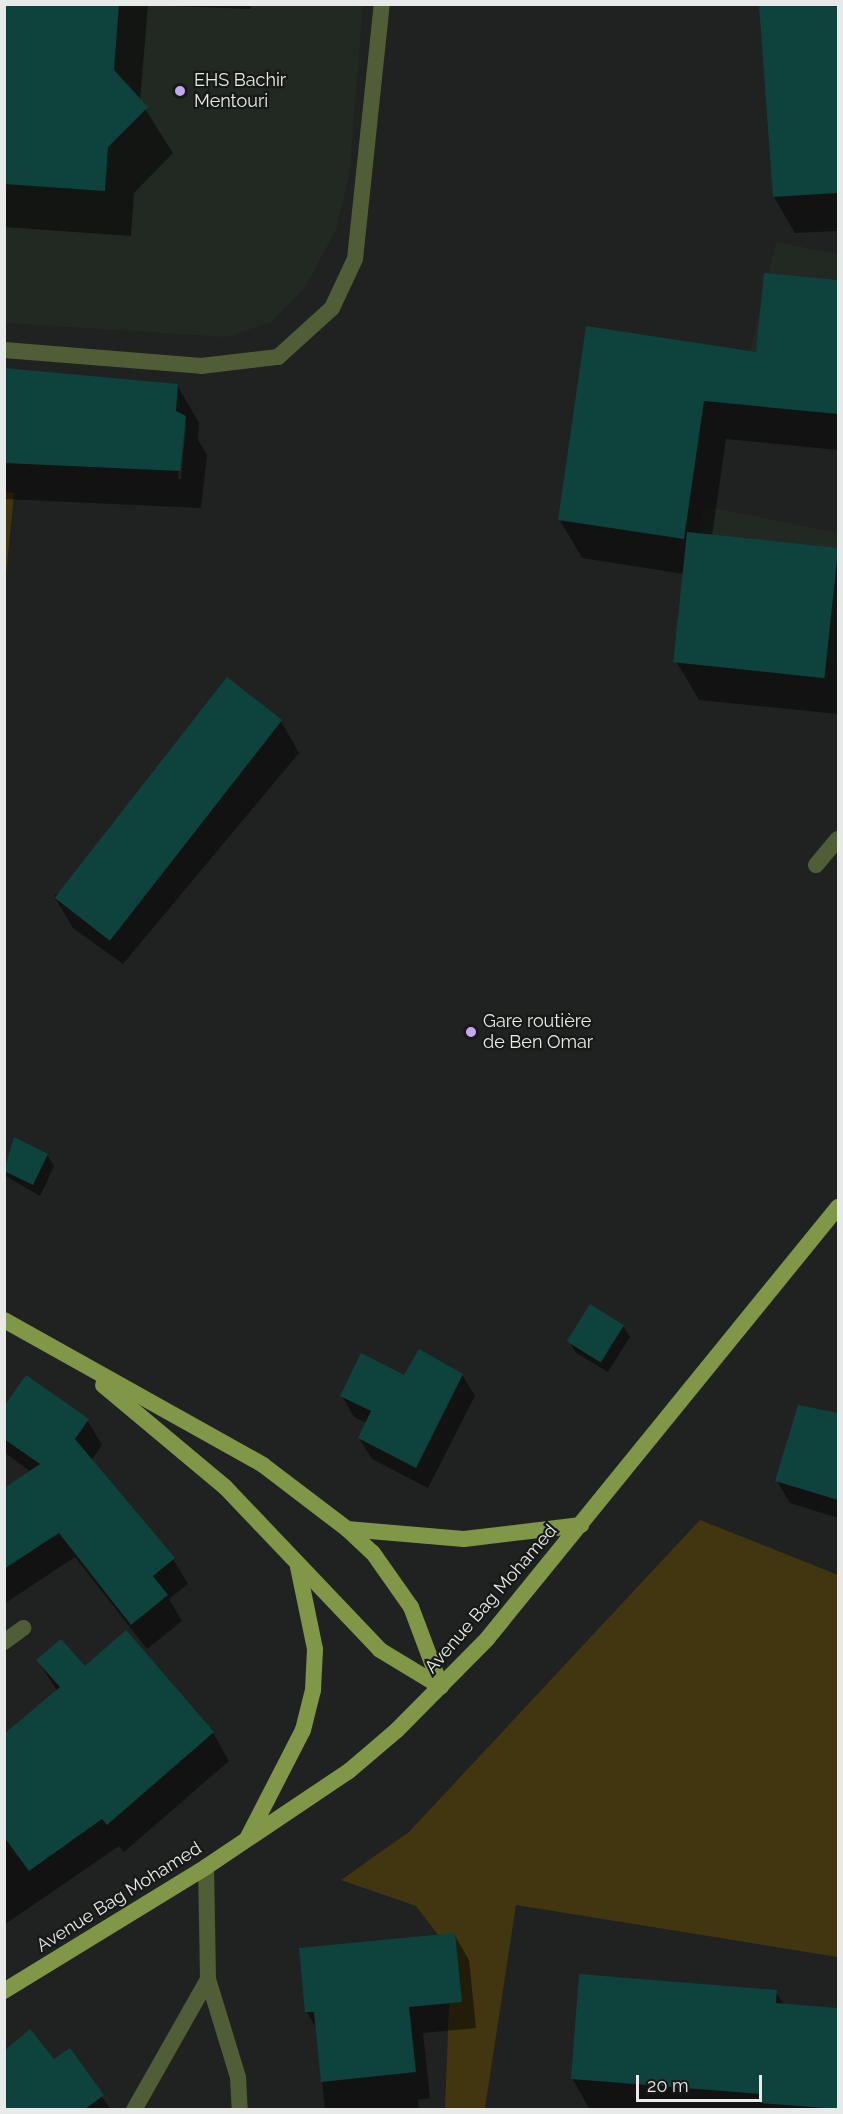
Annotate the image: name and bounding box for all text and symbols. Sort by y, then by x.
place label: EHS Bachir Mentouri [194,70,286,112]
marker: EHS Bachir Mentouri [171,82,189,100]
place label: Gare routière de Ben Omar [483,1011,593,1054]
marker: Gare routière de Ben Omar [464,1025,478,1039]
street label: Avenue Bag Mohamed [420,1520,562,1678]
street label: Avenue Bag Mohamed [33,1837,205,1957]
scale bar [639,2063,765,2101]
text: 20 m [647,2075,689,2096]

